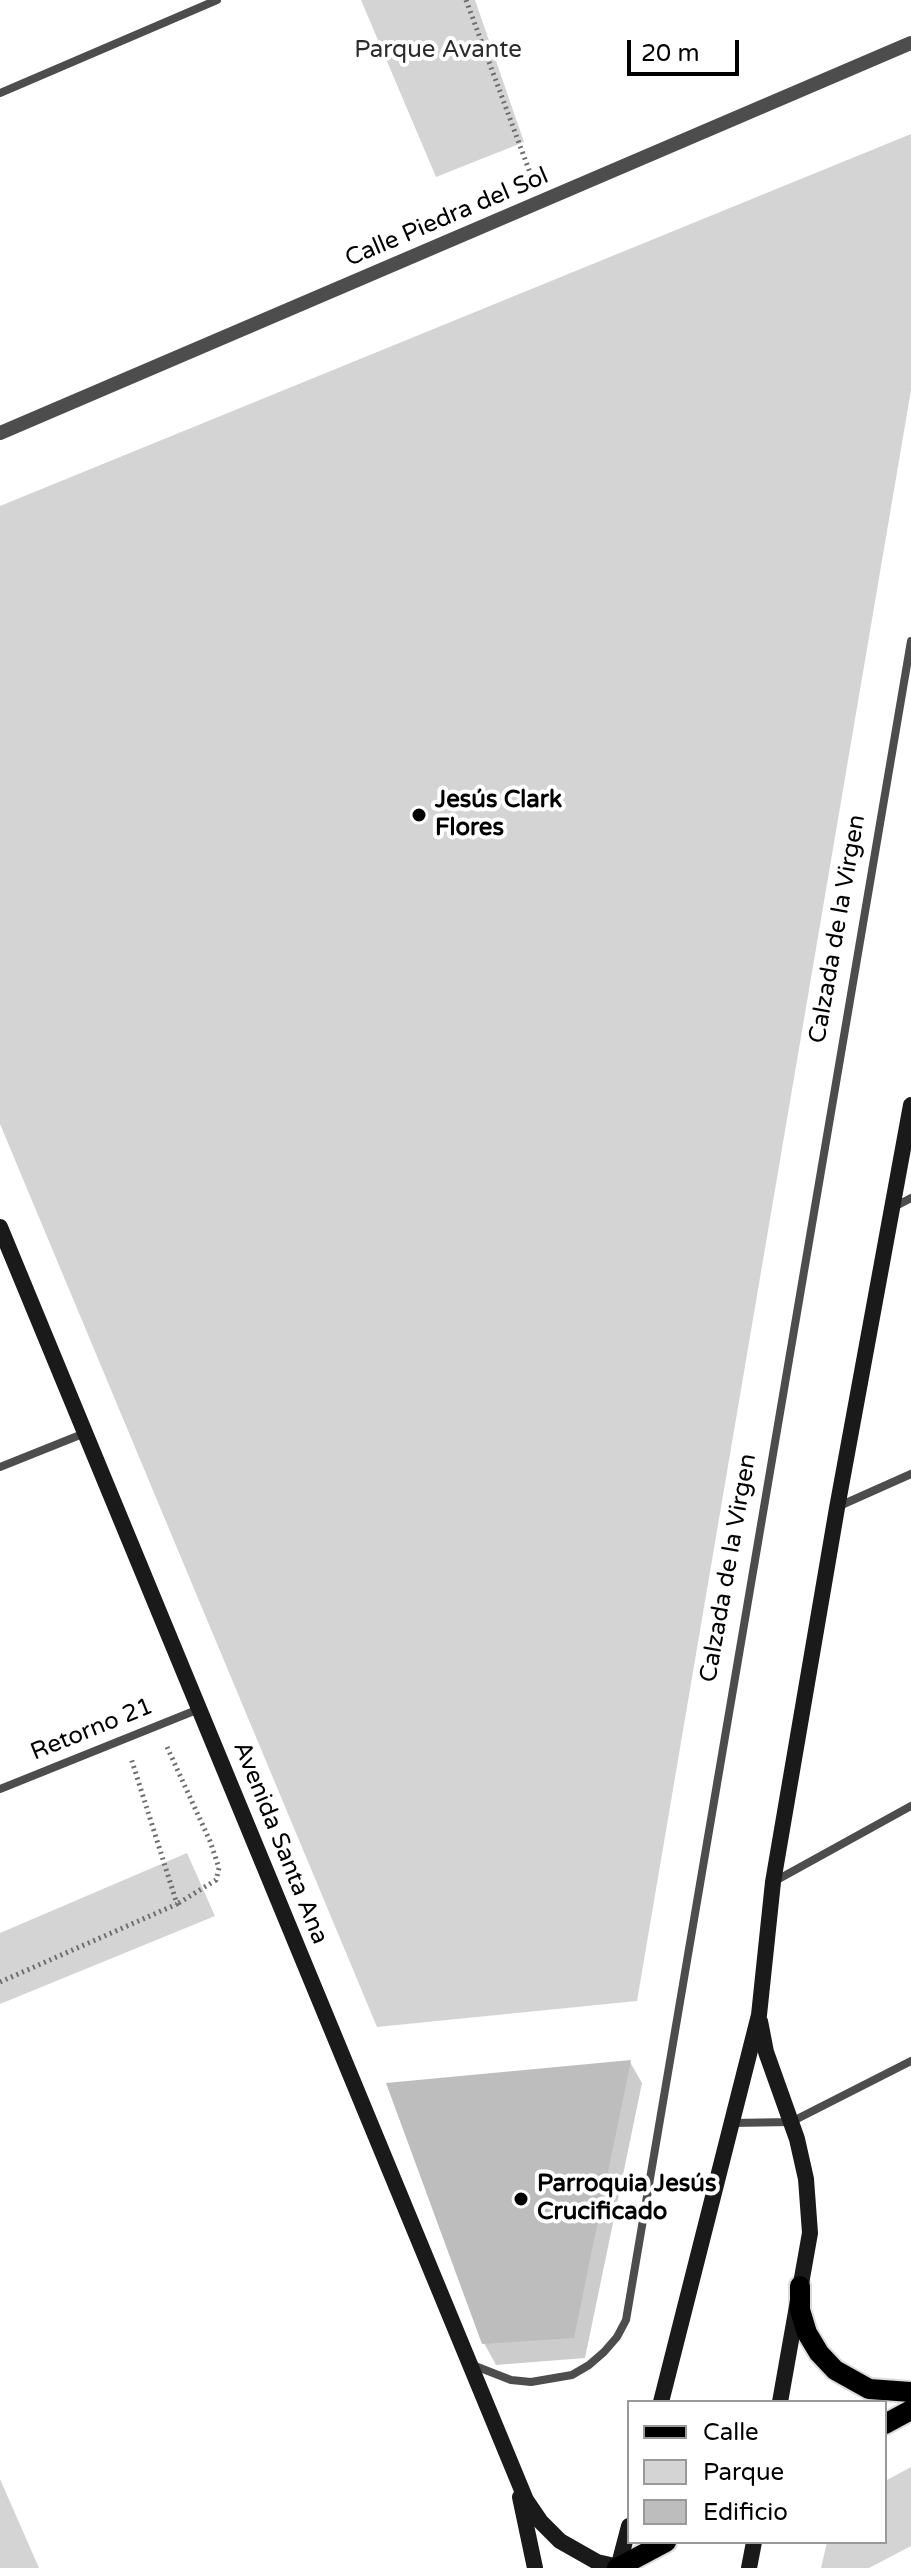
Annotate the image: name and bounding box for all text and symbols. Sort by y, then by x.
scale bar [631,24,743,74]
park label: Parque Avante [354,37,522,65]
text: 20 m [641,39,699,68]
street label: Calle Piedra del Sol [341,162,553,274]
place label: Jesús Clark Flores [435,787,562,843]
marker: Jesús Clark Flores [410,806,428,824]
street label: Calzada de la Virgen [804,812,872,1046]
street label: Calzada de la Virgen [695,1451,763,1685]
street label: Retorno 21 [27,1692,157,1768]
street label: Avenida Santa Ana [226,1737,334,1949]
place label: Parroquia Jesús Crucificado [537,2171,716,2227]
marker: Parroquia Jesús Crucificado [512,2190,530,2208]
legend [627,2400,887,2544]
text: Calle [703,2418,759,2447]
text: Parque [703,2458,784,2487]
text: Edificio [703,2498,788,2527]

